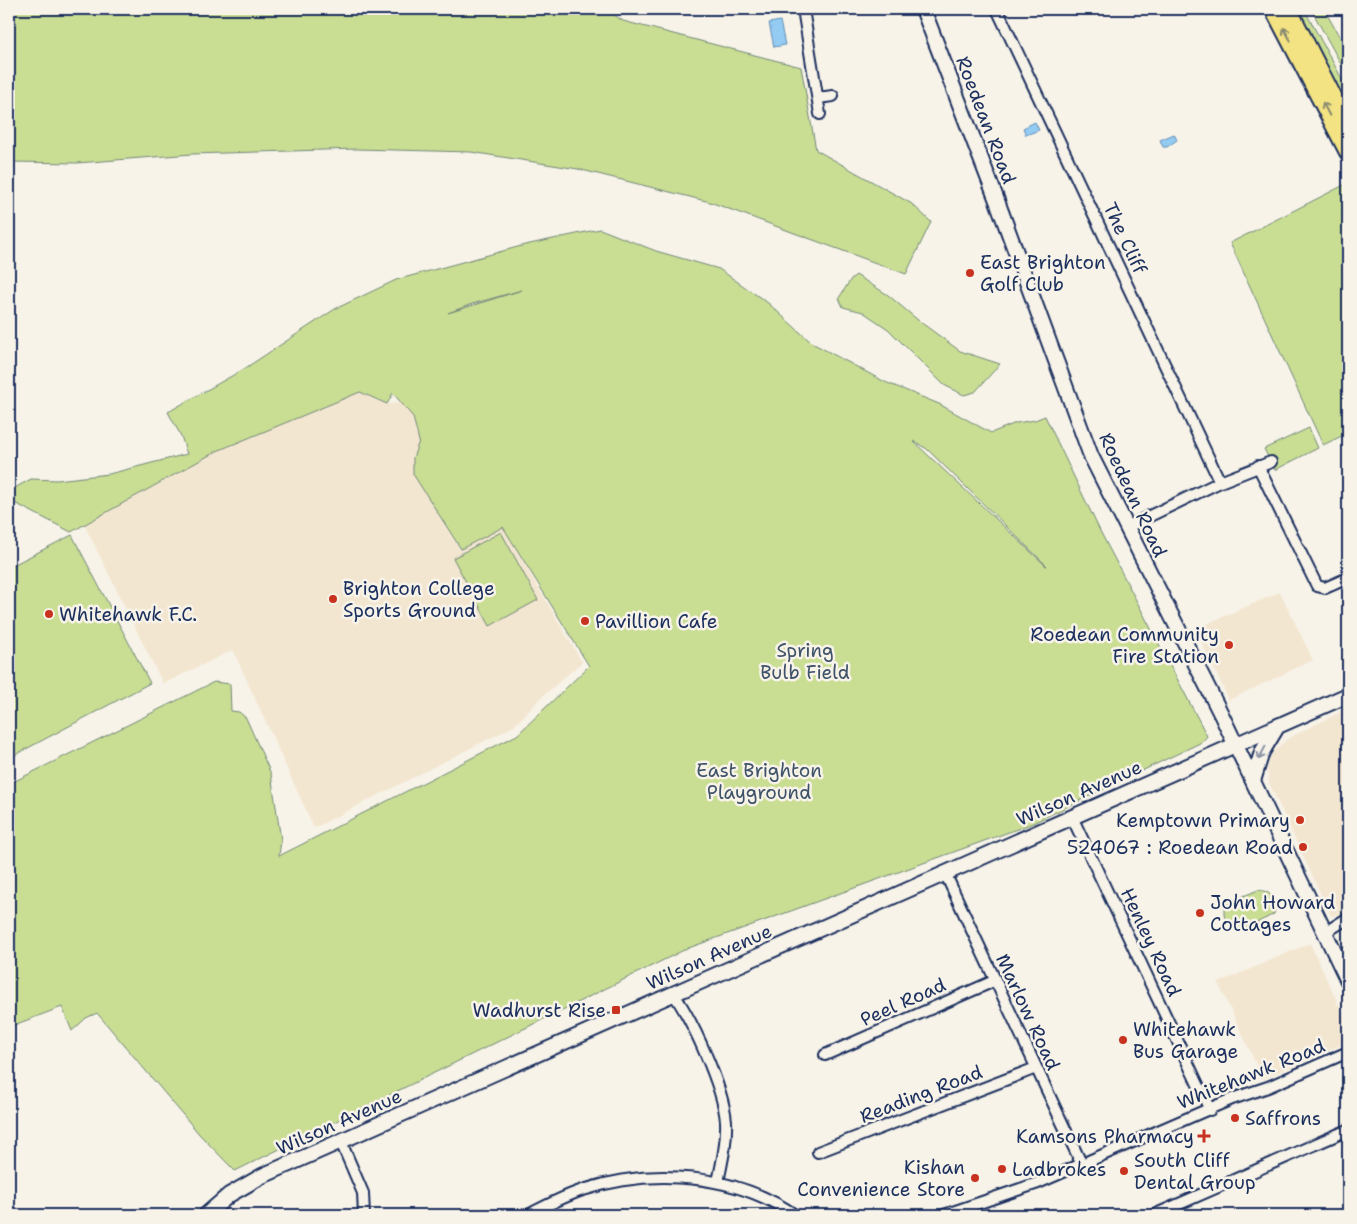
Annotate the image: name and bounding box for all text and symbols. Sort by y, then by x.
one-way arrow [1282,27,1292,42]
street label: Roedean Road [950,53,1022,187]
one-way arrow [1321,102,1330,117]
street label: The Cliff [1098,198,1153,279]
place label: East Brighton Golf Club [980,250,1106,297]
marker: East Brighton Golf Club [964,267,976,279]
street label: Roedean Road [1093,429,1173,561]
place label: Brighton College Sports Ground [343,576,495,623]
marker: Brighton College Sports Ground [327,593,339,605]
place label: Whitehawk F.C. [59,602,197,627]
marker: Whitehawk F.C. [43,608,55,620]
place label: Pavillion Cafe [595,609,717,634]
marker: Pavillion Cafe [579,615,591,627]
place label: Roedean Community Fire Station [1030,622,1219,669]
park label: Spring Bulb Field [760,638,850,685]
marker: Roedean Community Fire Station [1223,639,1235,651]
one-way arrow [1257,745,1267,760]
street label: Wilson Avenue [1012,754,1146,832]
park label: East Brighton Playground [696,758,822,805]
place label: Kemptown Primary [1116,808,1290,833]
marker: Kemptown Primary [1294,814,1306,826]
place label: 524067 : Roedean Road [1067,835,1293,860]
marker: 524067 : Roedean Road [1297,841,1309,853]
street label: Henley Road [1115,884,1187,1000]
place label: John Howard Cottages [1210,890,1335,937]
marker: John Howard Cottages [1194,907,1206,919]
street label: Wilson Avenue [642,918,776,996]
street label: Marlow Road [990,950,1066,1074]
street label: Peel Road [856,972,950,1032]
place label: Wadhurst Rise [473,998,606,1023]
marker: Wadhurst Rise [610,1004,622,1016]
place label: Whitehawk Bus Garage [1133,1017,1238,1064]
street label: Whitehawk Road [1173,1033,1329,1115]
marker: Whitehawk Bus Garage [1117,1034,1129,1046]
street label: Reading Road [856,1059,986,1129]
street label: Wilson Avenue [272,1083,406,1161]
place label: Saffrons [1245,1106,1321,1131]
marker: Saffrons [1229,1112,1241,1124]
place label: Kamsons Pharmacy [1016,1124,1194,1149]
marker: Kamsons Pharmacy [1198,1130,1210,1142]
place label: South Cliff Dental Group [1134,1148,1256,1195]
place label: Kishan Convenience Store [797,1155,965,1202]
place label: Ladbrokes [1012,1157,1106,1182]
marker: Ladbrokes [996,1163,1008,1175]
marker: South Cliff Dental Group [1118,1165,1130,1177]
marker: Kishan Convenience Store [969,1172,981,1184]

